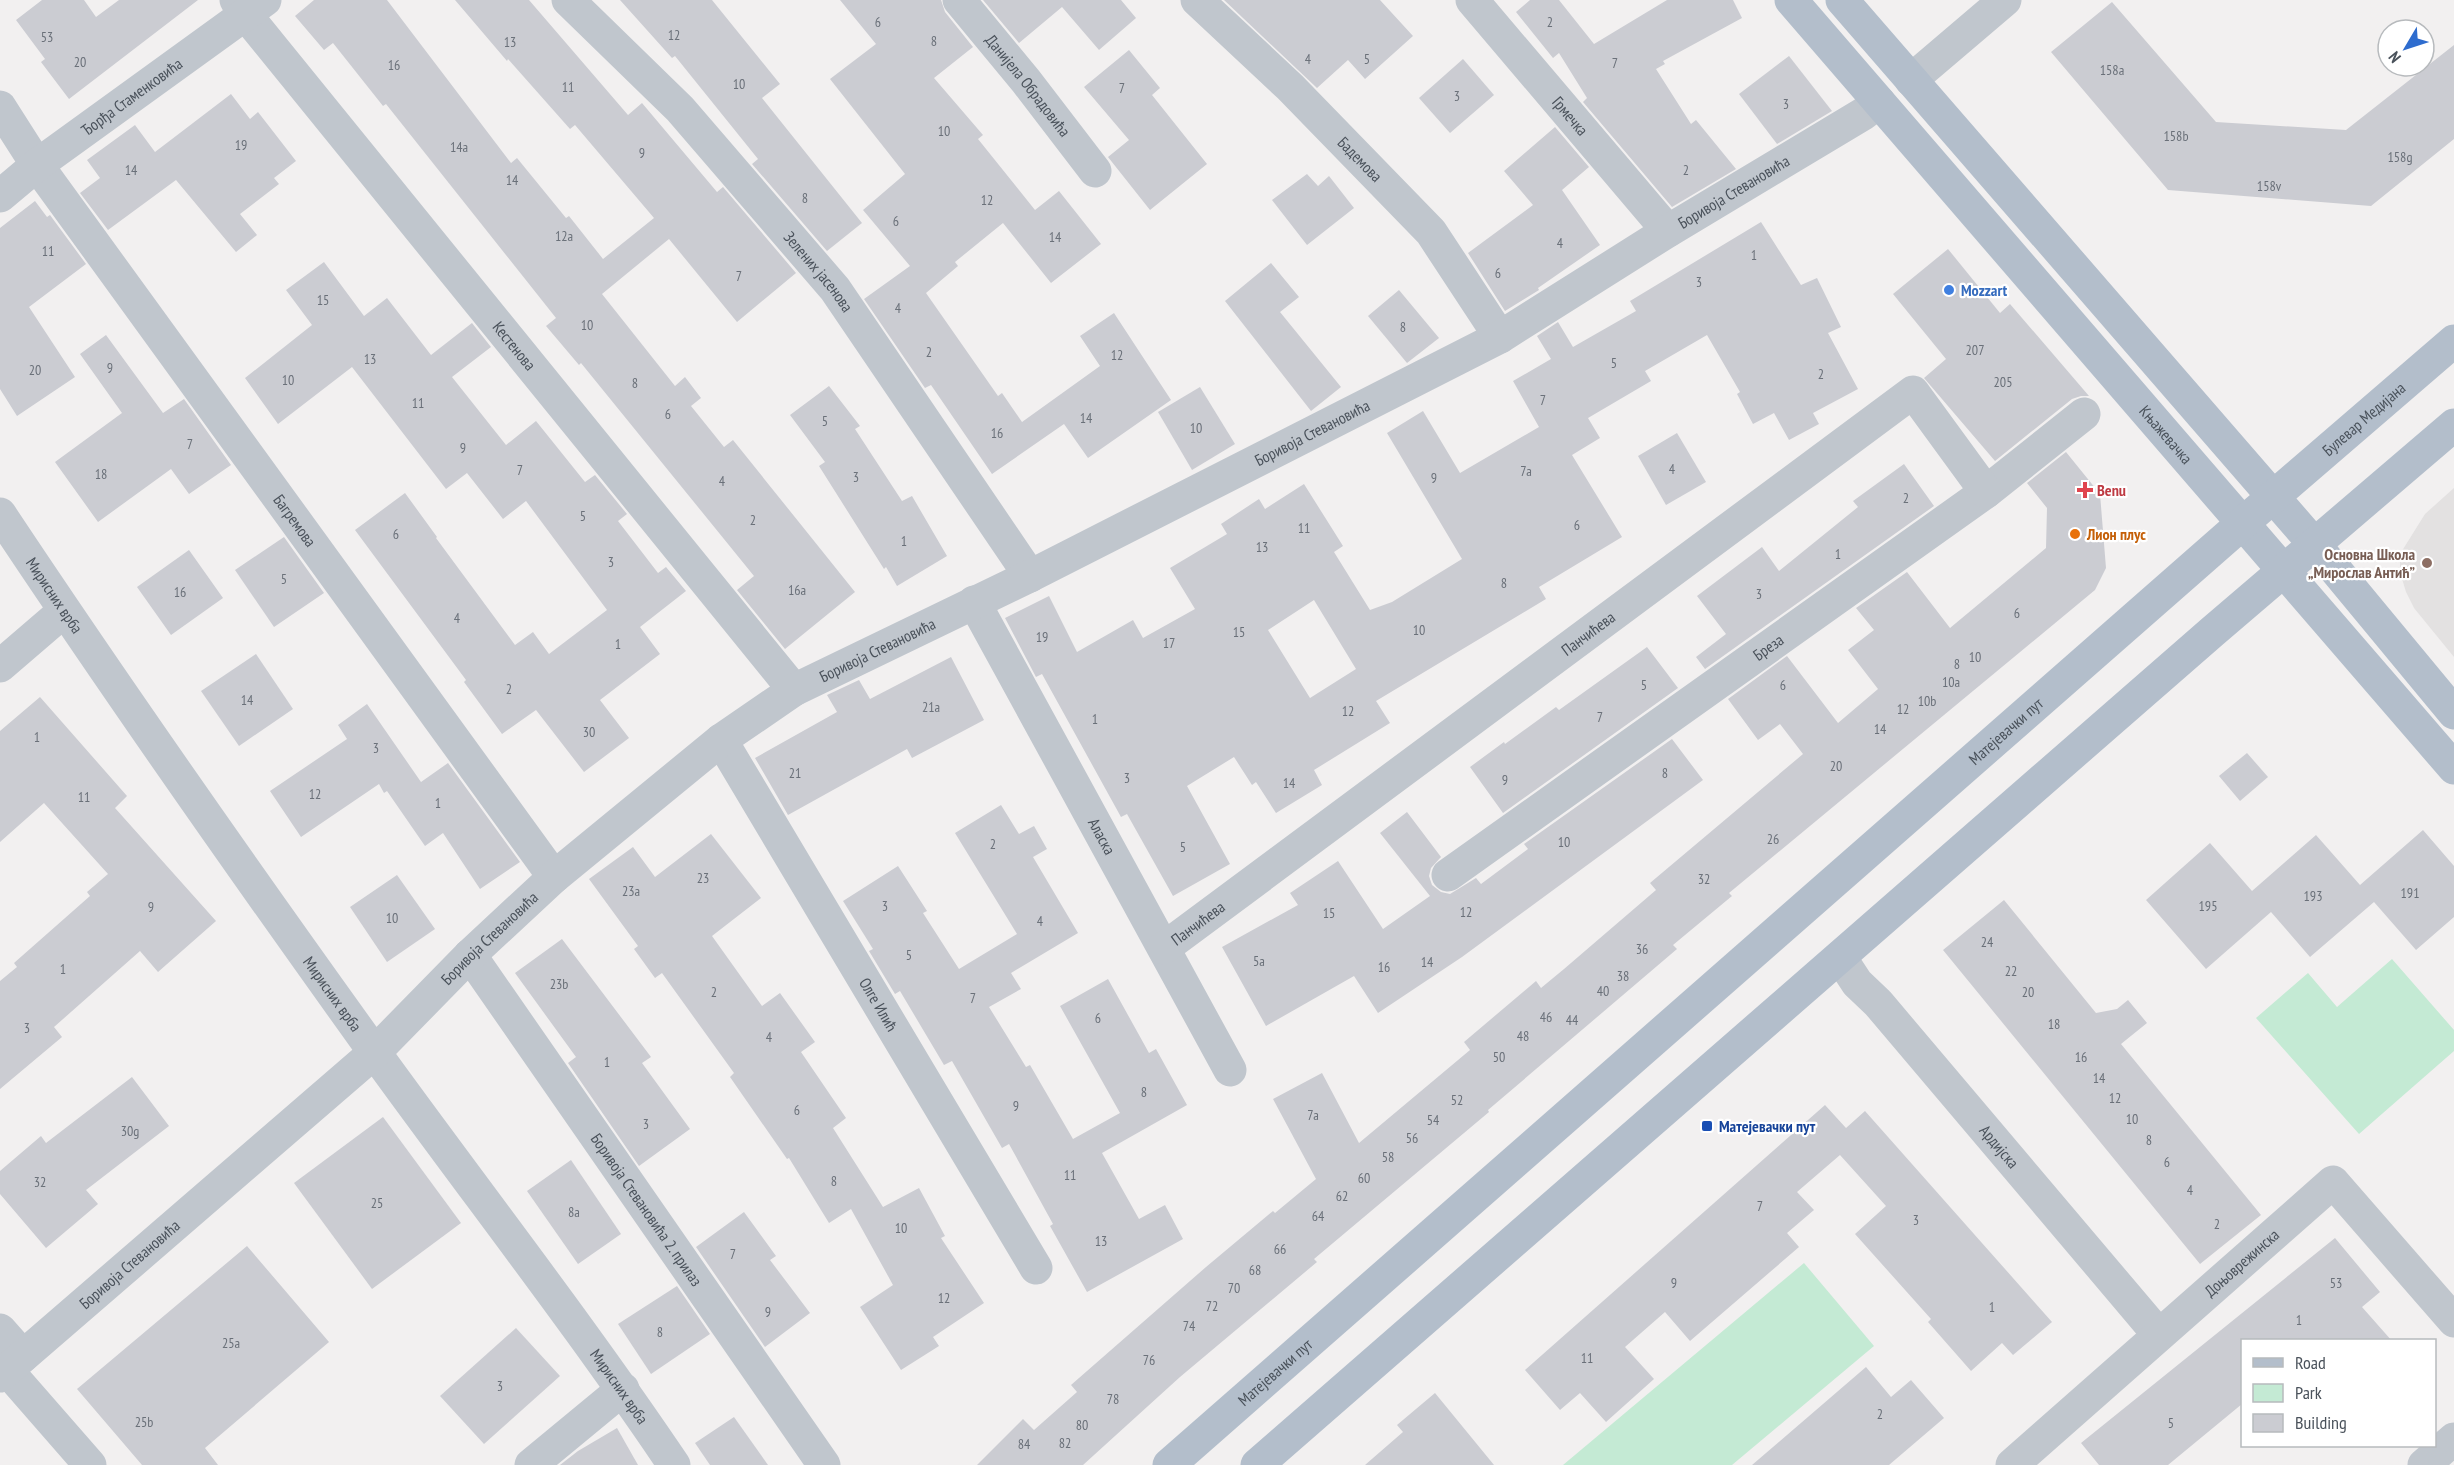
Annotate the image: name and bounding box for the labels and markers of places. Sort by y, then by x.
place label: Mozzart [1961,280,2008,300]
marker: Mozzart [1942,283,1956,297]
place label: Benu [2097,480,2126,500]
marker: Benu [2078,483,2092,497]
place label: Лион плус [2086,524,2146,544]
marker: Лион плус [2068,527,2082,541]
place label: Основна Школа „Мирослав Антић” [2308,544,2415,582]
marker: Основна Школа „Мирослав Антић” [2420,556,2434,570]
place label: Матејевачки пут [1719,1116,1816,1136]
marker: Матејевачки пут [1700,1119,1714,1133]

